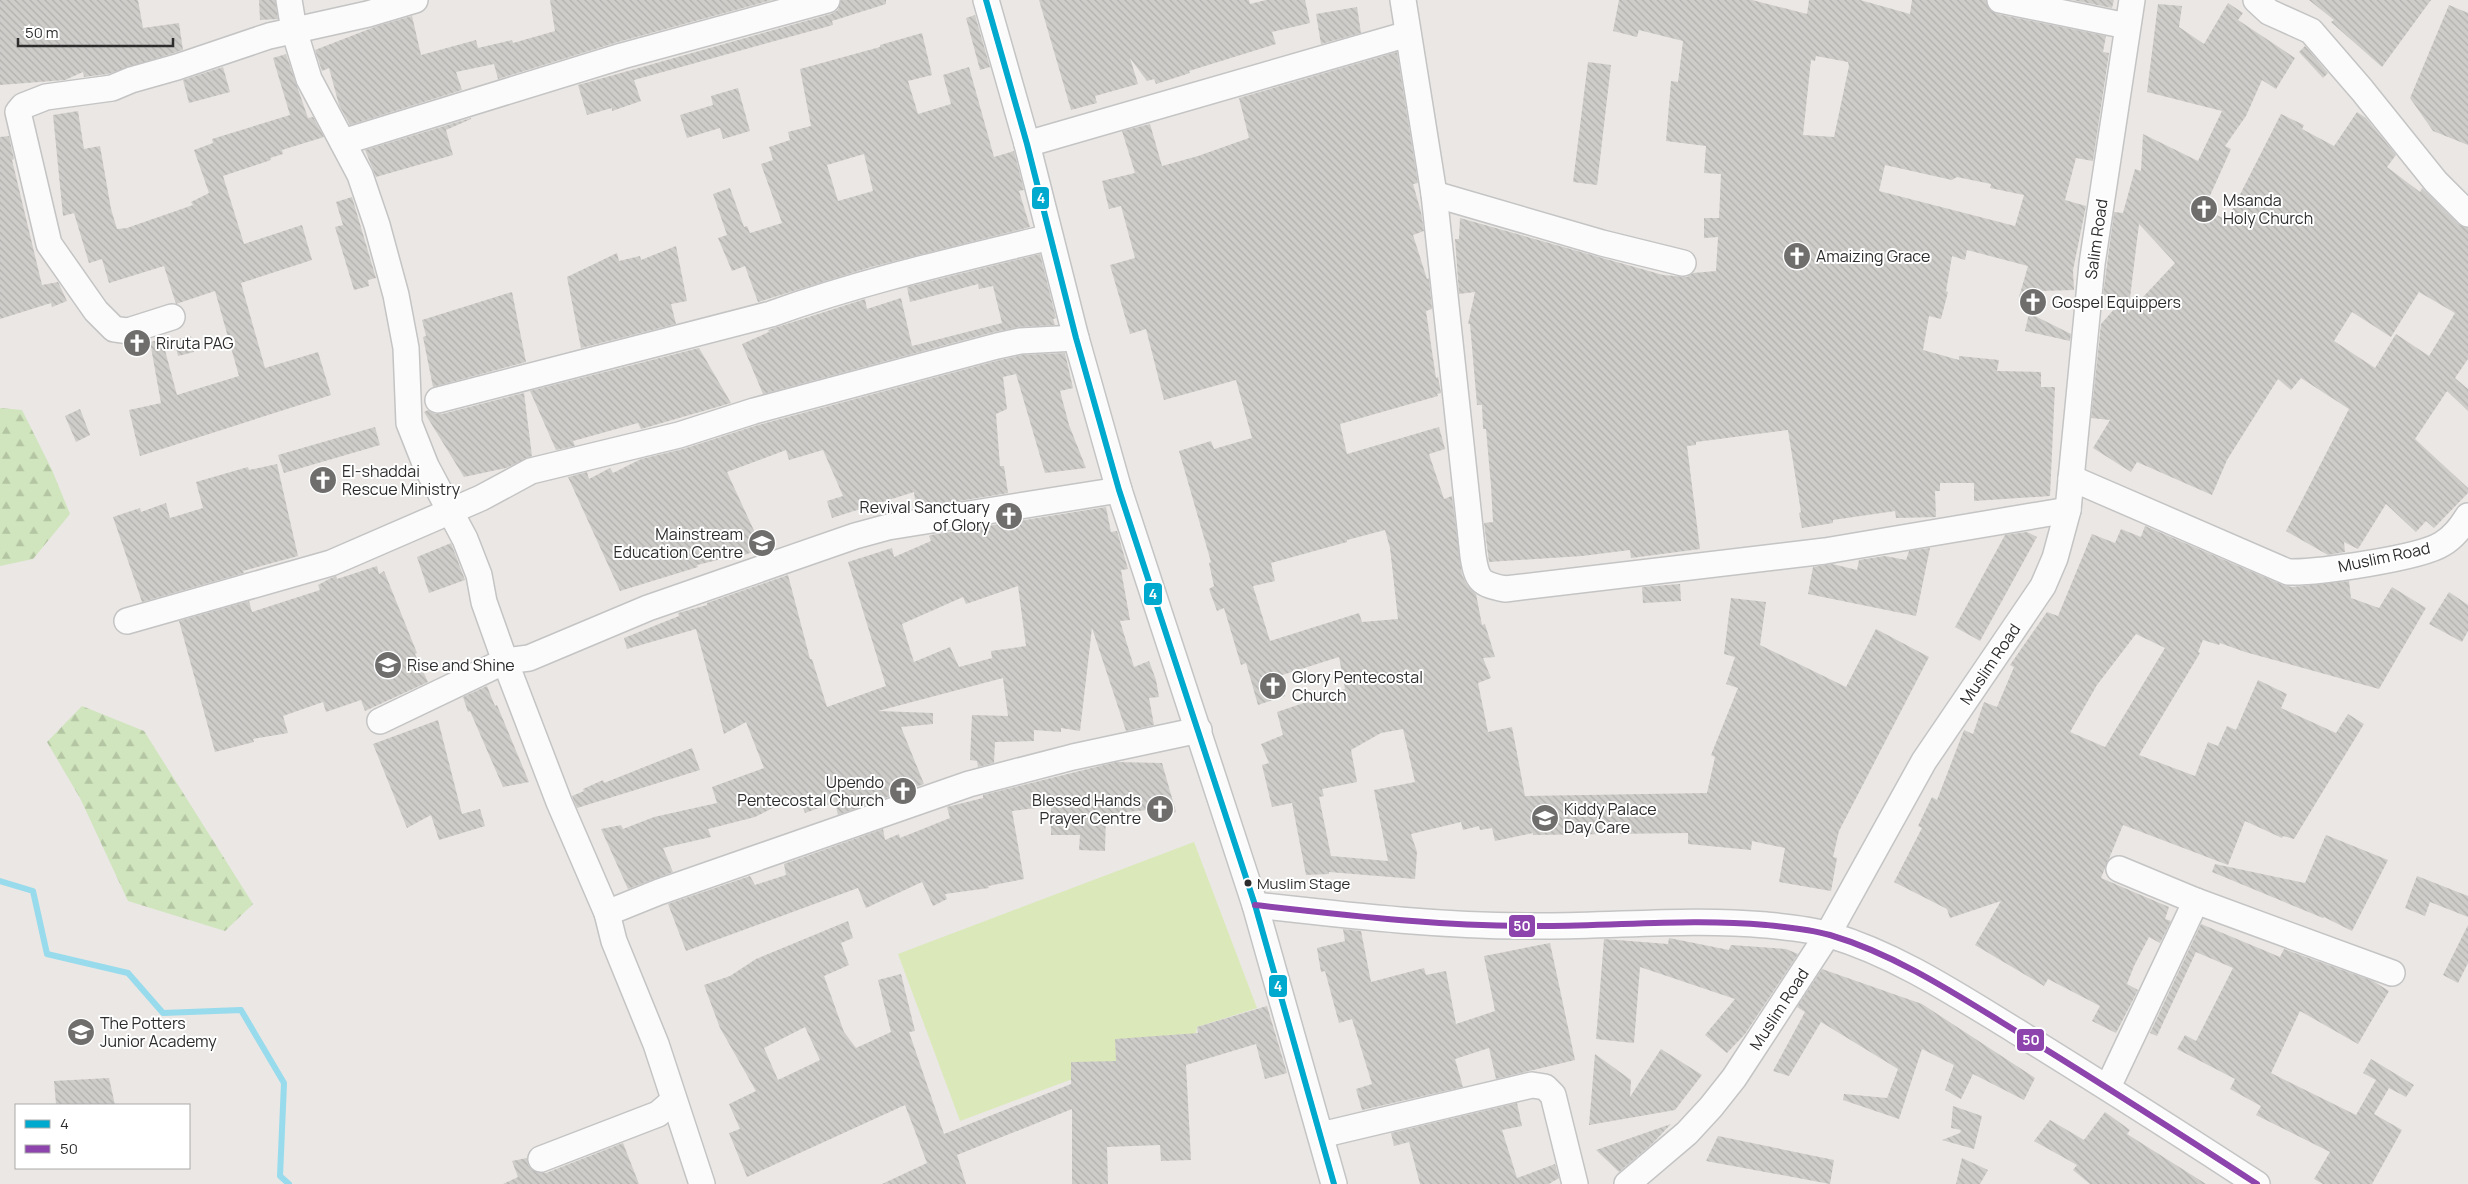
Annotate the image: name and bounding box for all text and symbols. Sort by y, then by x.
scale bar [18,15,172,47]
text: 50 m [25,22,59,43]
line badge: 4 [1031,186,1050,210]
text: 4 [1037,188,1045,207]
place label: Msanda Holy Church [2223,189,2313,229]
church icon: Msanda Holy Church [2189,194,2219,224]
street label: Salim Road [2079,197,2113,281]
church icon: Amaizing Grace [1782,241,1812,271]
place label: Amaizing Grace [1816,245,1930,267]
church icon: Gospel Equippers [2018,287,2048,317]
place label: Gospel Equippers [2052,291,2181,313]
church icon: Riruta PAG [122,328,152,358]
place label: Riruta PAG [156,332,234,354]
place label: El-shaddai Rescue Ministry [342,460,461,500]
church icon: El-shaddai Rescue Ministry [308,465,338,495]
place label: Revival Sanctuary of Glory [860,496,991,536]
church icon: Revival Sanctuary of Glory [994,501,1024,531]
place label: Mainstream Education Centre [613,523,743,563]
school or university icon: Mainstream Education Centre [747,528,777,558]
street label: Muslim Road [2336,537,2432,577]
line badge: 4 [1143,582,1163,606]
text: 4 [1149,584,1157,603]
street label: Muslim Road [1955,619,2025,709]
school or university icon: Rise and Shine [373,650,403,680]
place label: Rise and Shine [407,654,515,676]
place label: Glory Pentecostal Church [1292,666,1423,706]
church icon: Glory Pentecostal Church [1258,671,1288,701]
place label: Upendo Pentecostal Church [737,771,884,811]
church icon: Upendo Pentecostal Church [888,776,918,806]
place label: Blessed Hands Prayer Centre [1032,789,1141,829]
church icon: Blessed Hands Prayer Centre [1145,794,1175,824]
place label: Kiddy Palace Day Care [1564,798,1657,838]
school or university icon: Kiddy Palace Day Care [1530,803,1560,833]
place label: Muslim Stage [1257,873,1351,894]
marker: Muslim Stage [1243,878,1253,888]
line badge: 50 [1508,914,1536,938]
text: 50 [1513,916,1531,935]
street label: Muslim Road [1744,964,1814,1054]
line badge: 4 [1268,974,1288,998]
text: 4 [1274,976,1282,995]
place label: The Potters Junior Academy [100,1012,217,1052]
school or university icon: The Potters Junior Academy [66,1017,96,1047]
line badge: 50 [2016,1028,2045,1052]
text: 50 [2022,1030,2040,1049]
legend [15,1104,190,1169]
text: 4 [60,1113,69,1134]
text: 50 [60,1138,78,1159]

